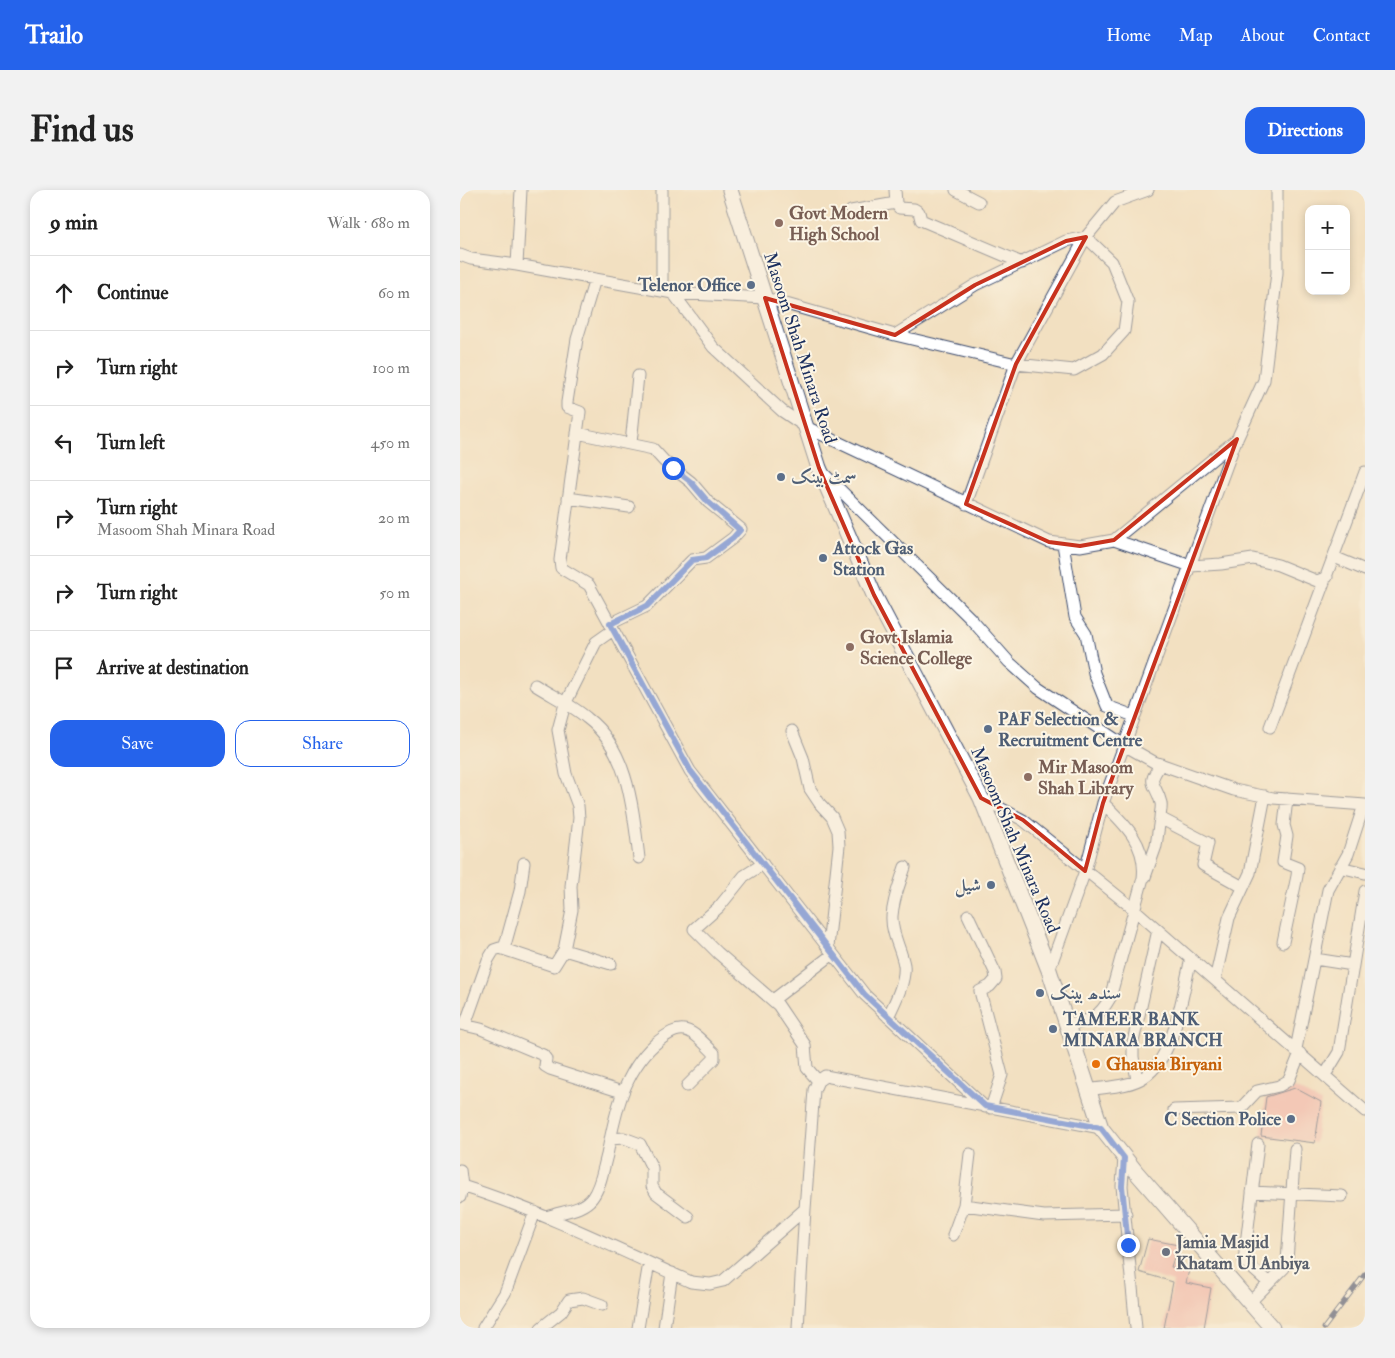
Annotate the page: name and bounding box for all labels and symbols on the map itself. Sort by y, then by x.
place label: Govt Modern High School [789,202,889,246]
marker: Govt Modern High School [773,217,785,229]
street label: Masoom Shah Minara Road [758,249,842,447]
place label: Telenor Office [637,274,741,297]
marker: Telenor Office [745,279,757,291]
route start [662,457,685,480]
place label: سمٹ بینک [791,466,857,489]
marker: سمٹ بینک [775,471,787,483]
place label: Attock Gas Station [832,537,913,581]
marker: Attock Gas Station [817,552,829,564]
place label: Govt Islamia Science College [860,626,973,670]
marker: Govt Islamia Science College [844,641,856,653]
place label: PAF Selection & Recruitment Centre [998,708,1143,752]
marker: PAF Selection & Recruitment Centre [982,723,994,735]
street label: Masoom Shah Minara Road [965,743,1065,937]
place label: Mir Masoom Shah Library [1037,756,1134,800]
marker: Mir Masoom Shah Library [1022,771,1034,783]
place label: شیل [955,874,981,898]
marker: شیل [985,879,997,891]
place label: سندھ بینک [1050,982,1121,1005]
marker: سندھ بینک [1034,987,1046,999]
place label: TAMEER BANK MINARA BRANCH [1062,1008,1223,1052]
marker: TAMEER BANK MINARA BRANCH [1047,1023,1059,1035]
place label: Ghausia Biryani [1106,1053,1222,1076]
marker: Ghausia Biryani [1090,1058,1102,1070]
place label: C Section Police [1164,1108,1281,1131]
marker: C Section Police [1285,1113,1297,1125]
place label: Jamia Masjid Khatam Ul Anbiya [1175,1231,1310,1275]
route end [1117,1234,1140,1257]
marker: Jamia Masjid Khatam Ul Anbiya [1160,1246,1172,1258]

